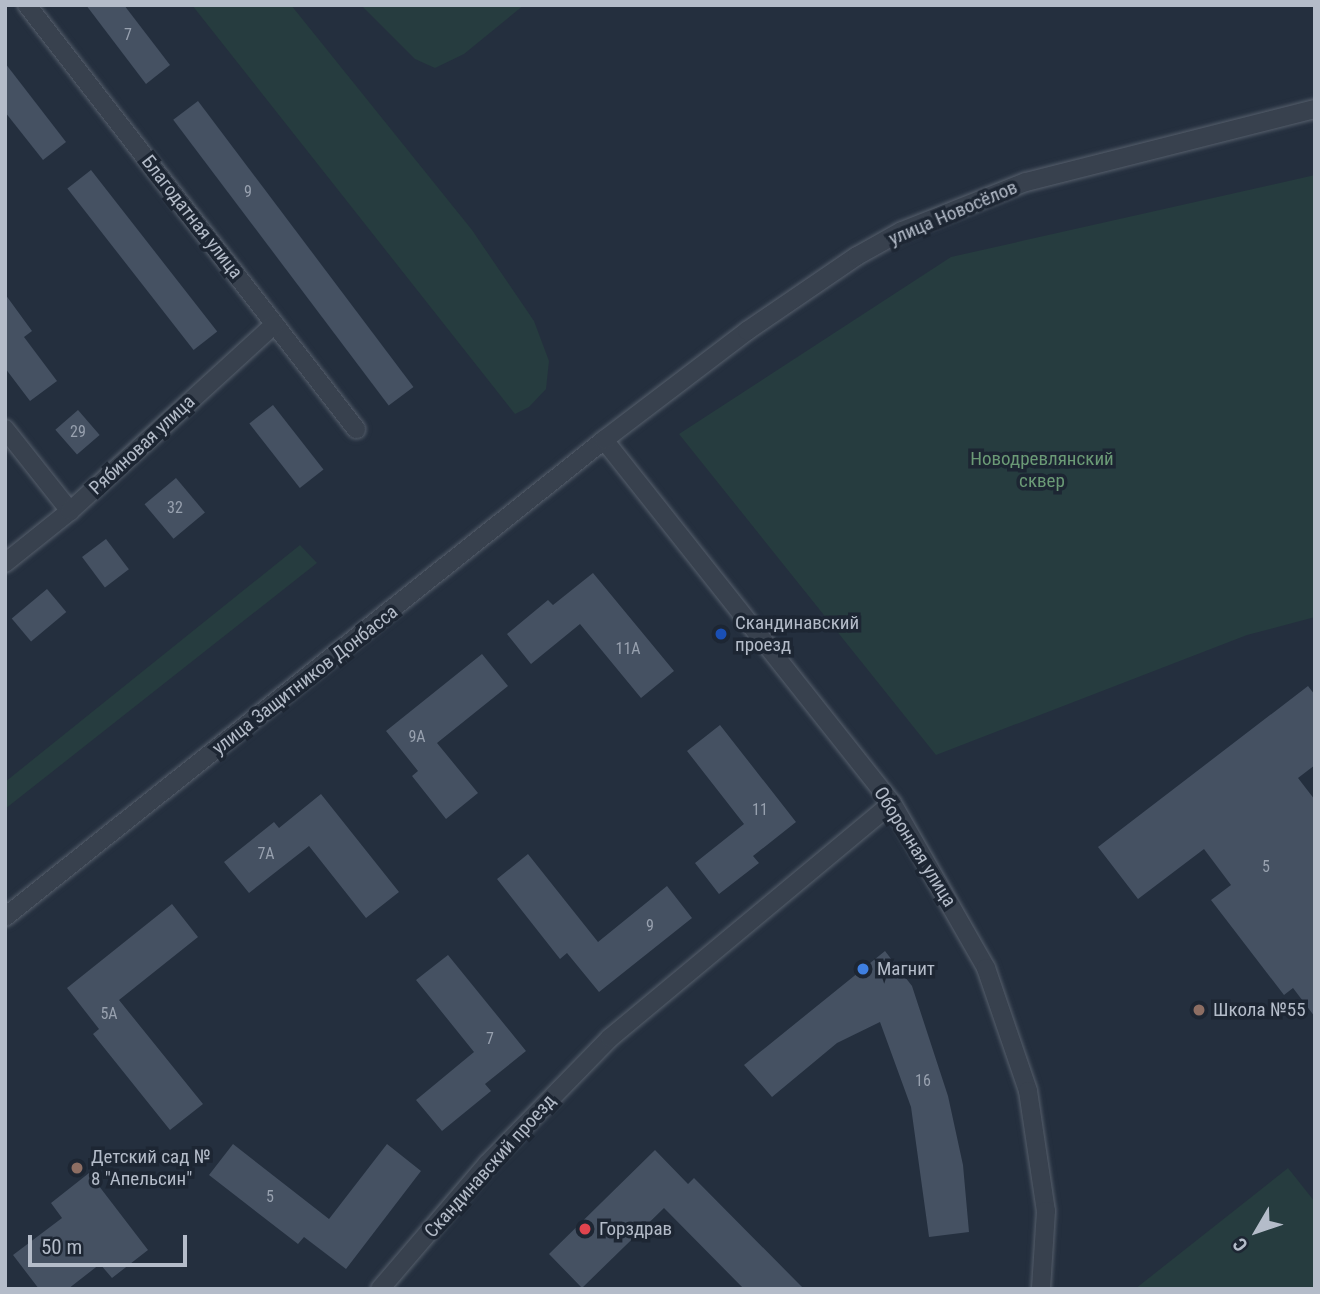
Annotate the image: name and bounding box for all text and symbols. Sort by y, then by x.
house number: 7 [124,25,132,45]
street label: Благодатная улица [137,151,247,283]
street label: улица Новосёлов [885,176,1021,250]
house number: 9 [244,182,252,202]
street label: Рябиновая улица [85,390,199,500]
house number: 29 [70,422,86,442]
park label: Новодревлянский сквер [970,448,1114,492]
house number: 32 [167,498,183,518]
street label: улица Защитников Донбасса [208,600,402,760]
place label: Скандинавский проезд [735,612,859,656]
marker: Скандинавский проезд [713,626,729,642]
house number: 11А [615,639,641,659]
house number: 9А [408,727,426,747]
street label: Оборонная улица [869,783,961,911]
house number: 11 [752,800,768,820]
house number: 7А [257,844,275,864]
house number: 5 [1262,857,1270,877]
house number: 9 [646,916,654,936]
place label: Магнит [877,958,935,980]
marker: Магнит [855,961,871,977]
place label: Школа №55 [1213,999,1306,1021]
marker: Школа №55 [1191,1002,1207,1018]
house number: 5А [100,1004,118,1024]
house number: 7 [486,1029,494,1049]
house number: 16 [915,1071,931,1091]
street label: Скандинавский проезд [420,1090,560,1242]
place label: Детский сад № 8 "Апельсин" [91,1146,211,1190]
marker: Детский сад № 8 "Апельсин" [69,1160,85,1176]
house number: 5 [266,1187,274,1207]
north arrow [1222,1196,1292,1266]
place label: Горздрав [599,1218,672,1240]
scale bar [32,1220,191,1264]
marker: Горздрав [577,1221,593,1237]
text: С [1228,1233,1253,1256]
text: 50 m [41,1235,82,1259]

